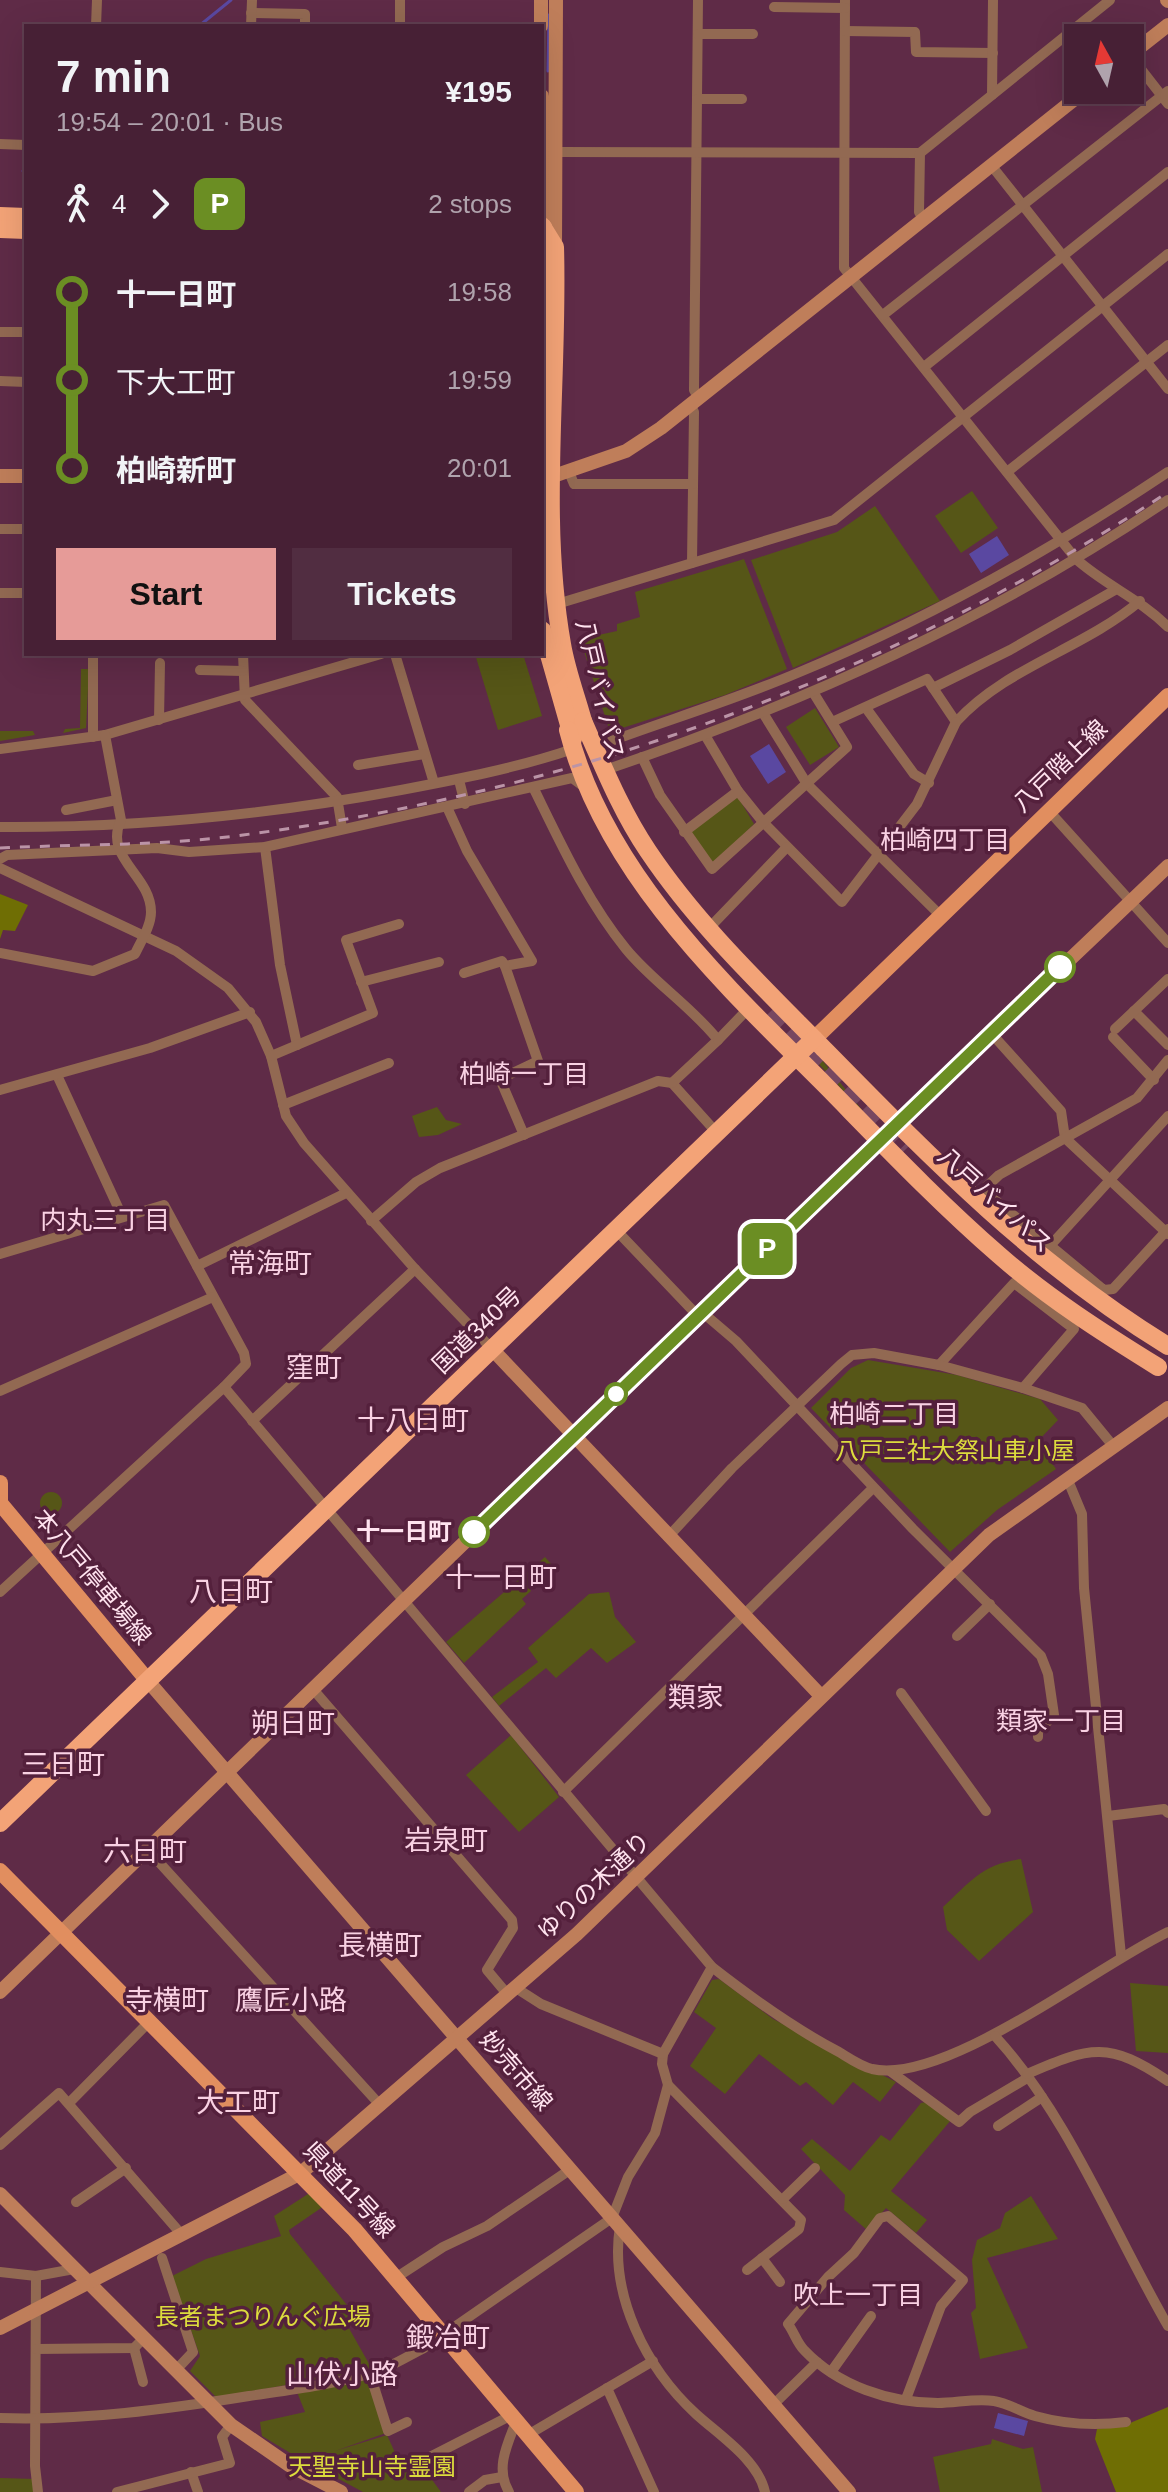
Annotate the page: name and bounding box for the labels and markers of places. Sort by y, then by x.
unlabelled marker [1045,952,1075,982]
unlabelled marker [605,1383,627,1405]
marker: 十一日町 [459,1517,489,1547]
place label: 十一日町 [356,1518,452,1545]

